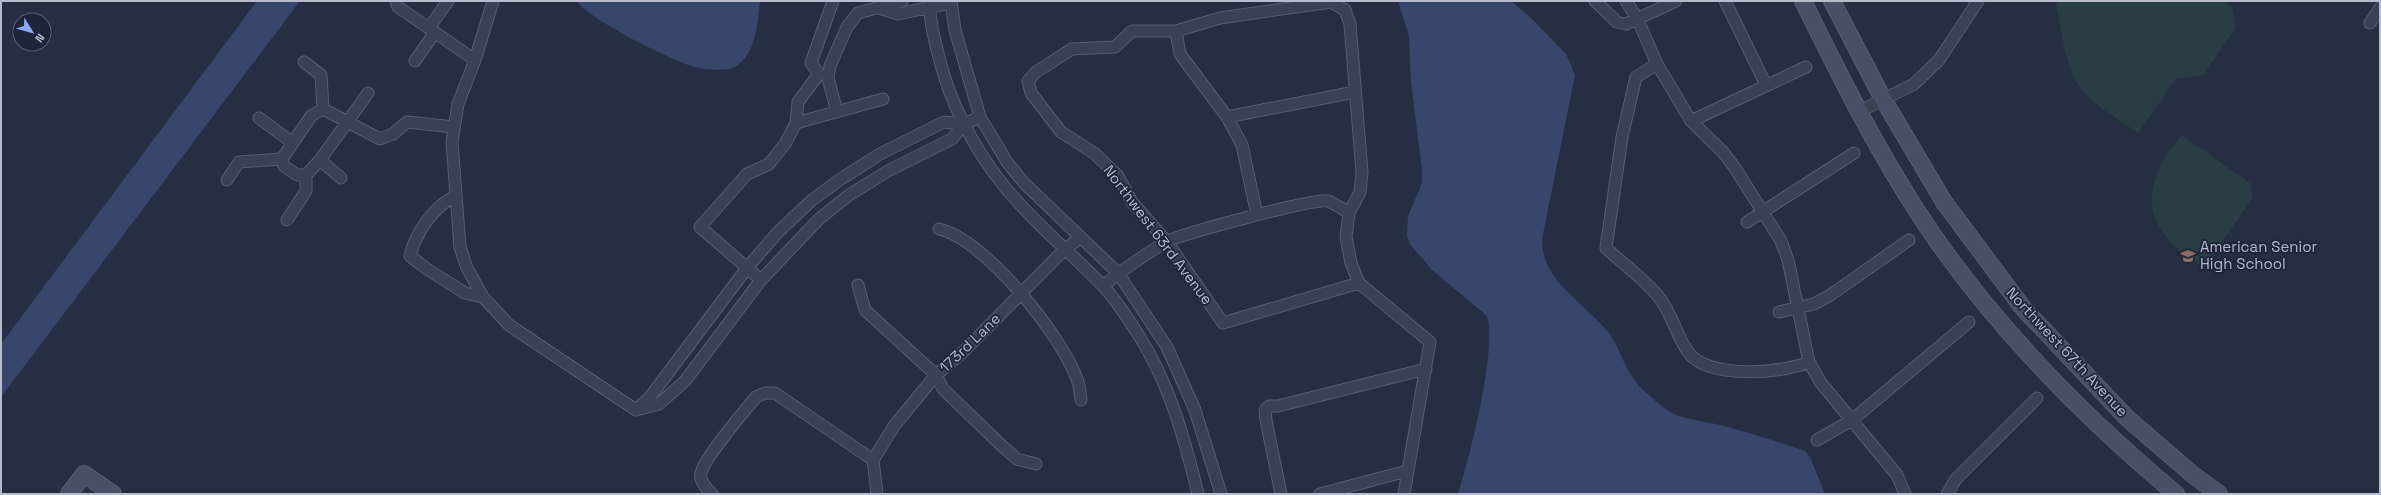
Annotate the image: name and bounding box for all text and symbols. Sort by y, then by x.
north arrow [12,12,52,52]
text: N [32,31,48,45]
street label: Northwest 63rd Avenue [1100,161,1217,308]
place label: American Senior High School [2200,237,2317,273]
school or university icon: American Senior High School [2179,247,2197,265]
street label: Northwest 67th Avenue [2002,283,2132,420]
street label: 173rd Lane [935,309,1004,376]

